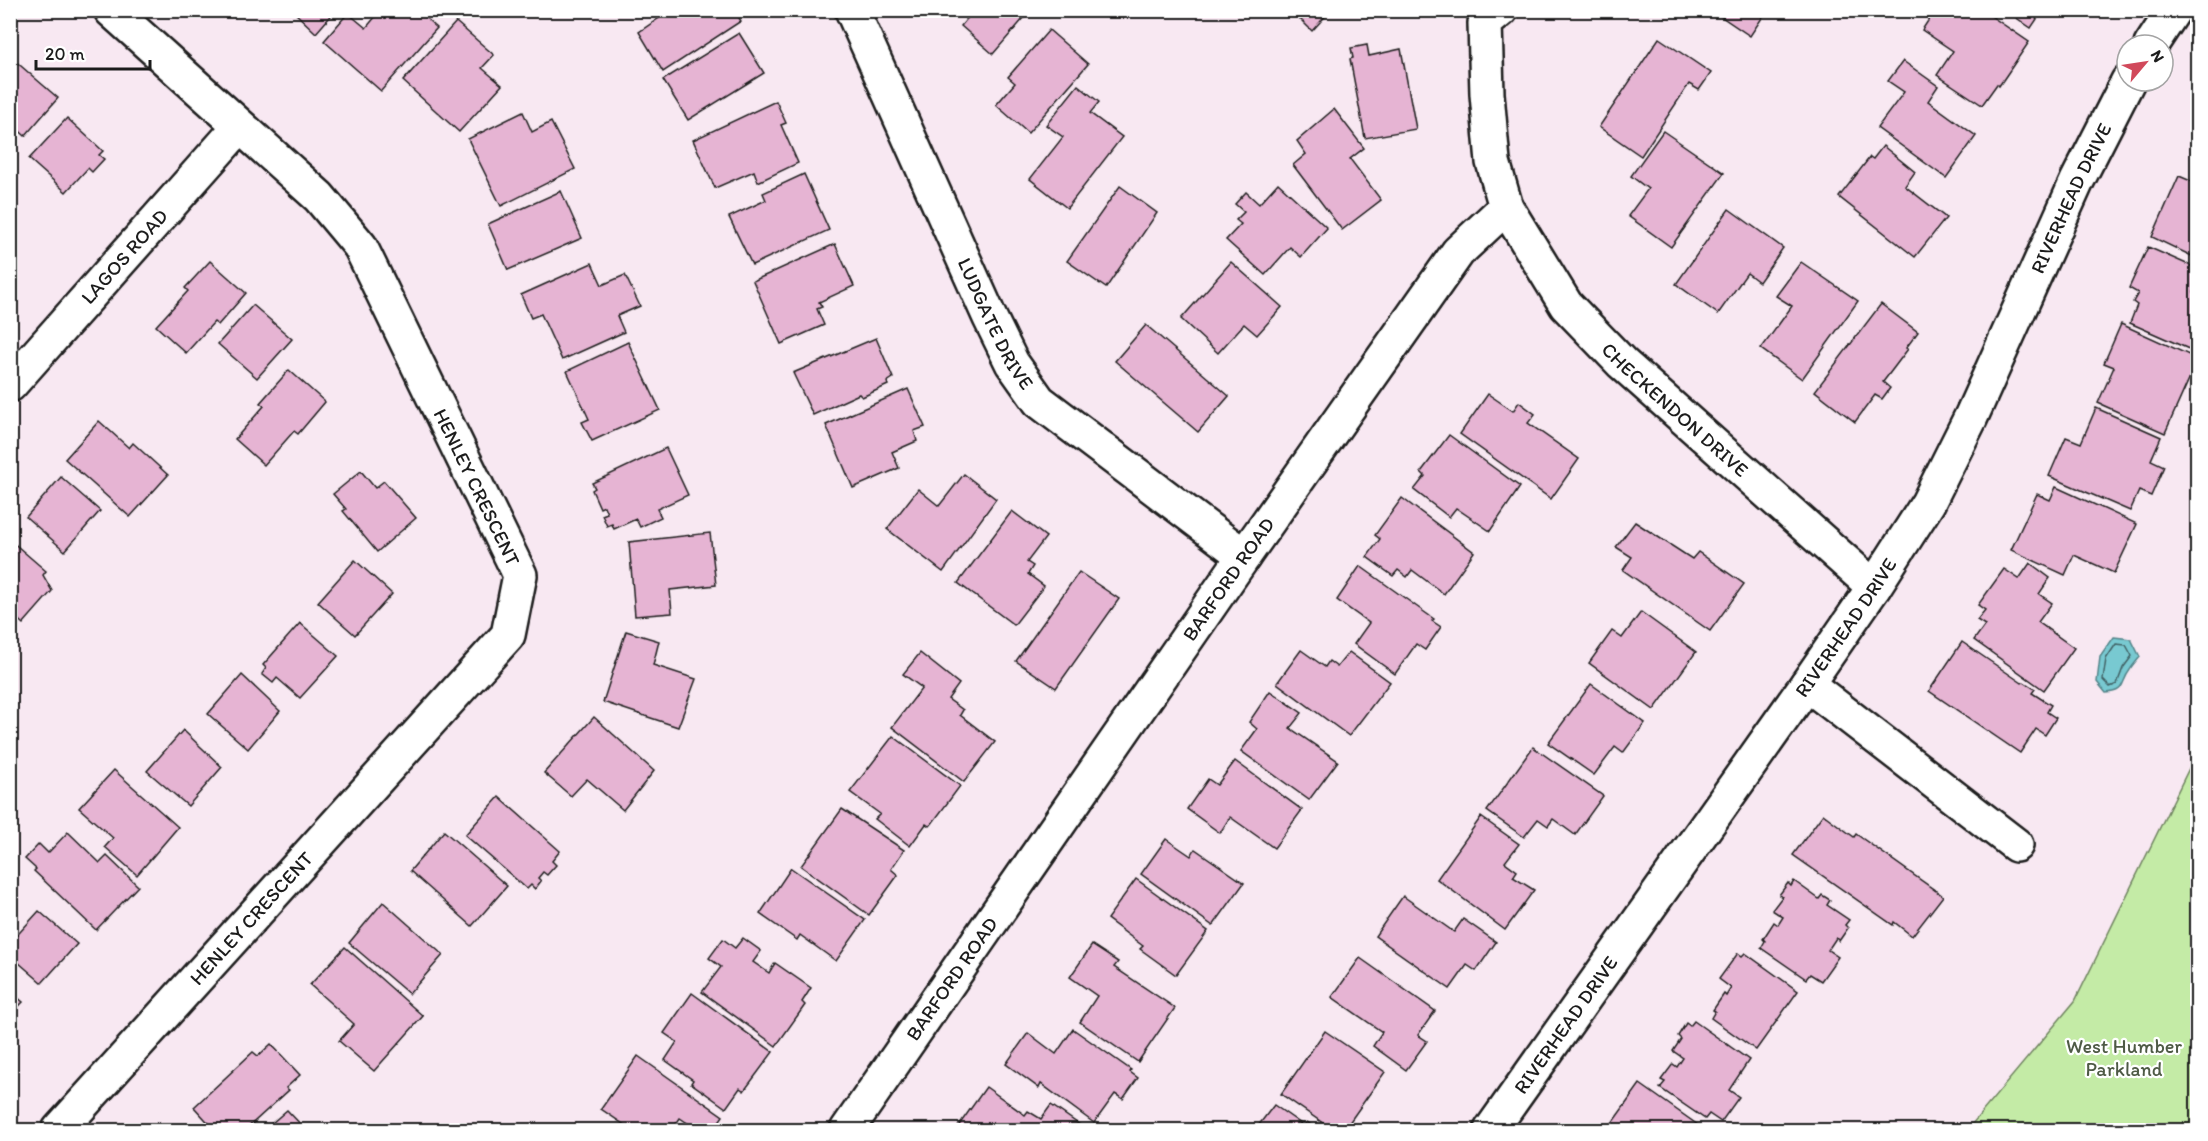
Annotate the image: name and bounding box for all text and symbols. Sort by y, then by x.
scale bar [36,33,150,71]
north arrow [2115,33,2175,93]
text: 20 m [45,43,85,65]
text: N [2147,47,2169,65]
street label: RIVERHEAD DRIVE [2025,119,2116,277]
street label: LAGOS ROAD [76,204,173,309]
street label: LUDGATE DRIVE [953,254,1039,394]
street label: CHECKENDON DRIVE [1597,337,1753,482]
street label: HENLEY CRESCENT [429,405,525,569]
street label: BARFORD ROAD [1177,513,1279,645]
street label: RIVERHEAD DRIVE [1790,553,1901,702]
street label: HENLEY CRESCENT [185,846,318,990]
street label: BARFORD ROAD [901,912,1003,1045]
street label: RIVERHEAD DRIVE [1509,951,1623,1098]
park label: West Humber Parkland [2066,1034,2182,1081]

